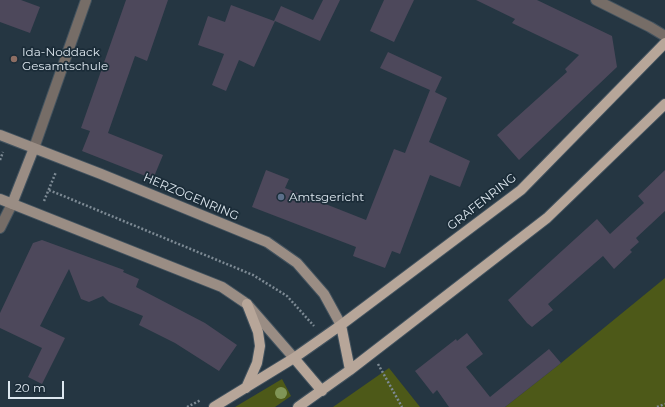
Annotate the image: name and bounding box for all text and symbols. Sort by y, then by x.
place label: Ida-Noddack Gesamtschule [22,45,108,73]
marker: Ida-Noddack Gesamtschule [9,54,19,64]
street label: HERZOGENRING [141,170,241,224]
street label: GRAFENRING [445,171,519,233]
place label: Amtsgericht [289,190,364,204]
marker: Amtsgericht [276,192,286,202]
scale bar [10,373,66,399]
text: 20 m [15,380,46,395]

